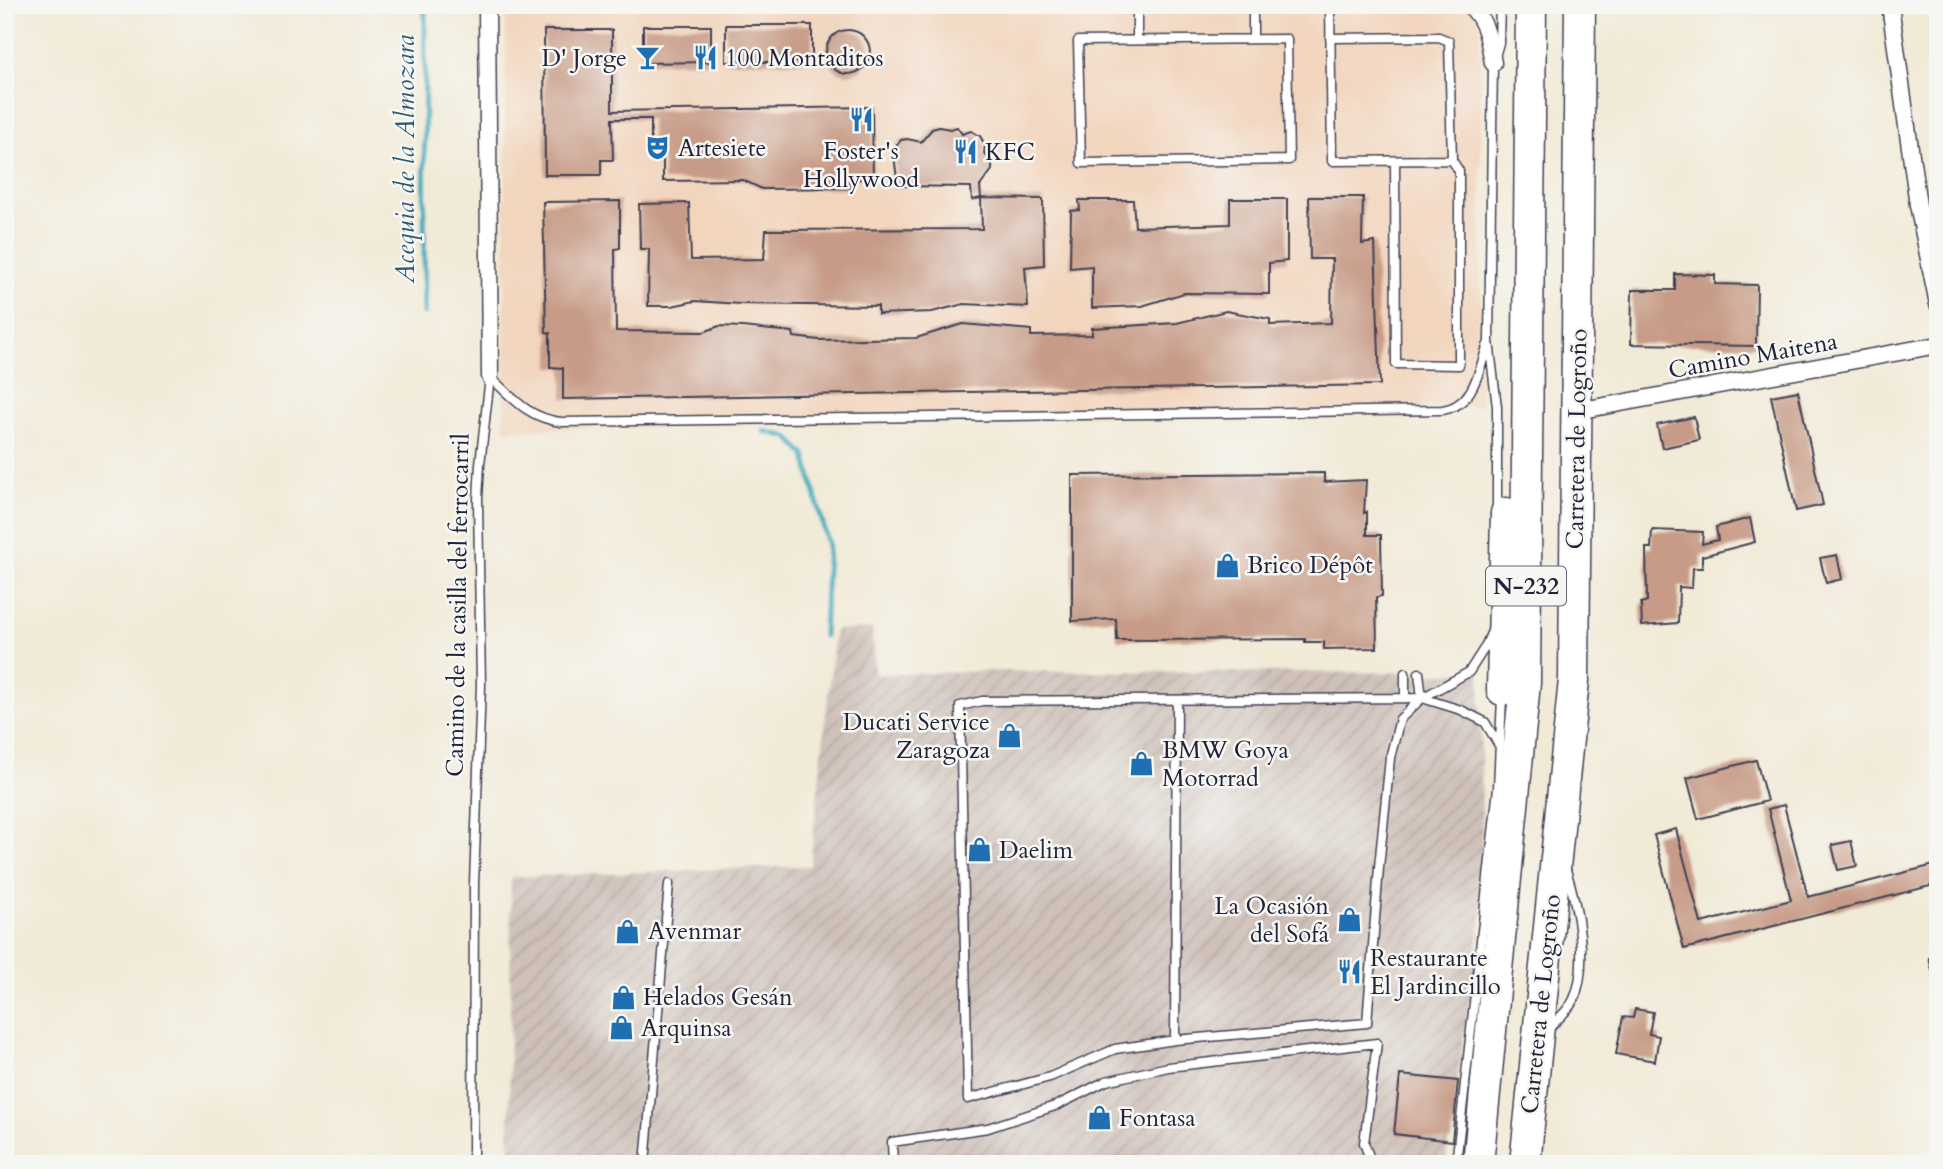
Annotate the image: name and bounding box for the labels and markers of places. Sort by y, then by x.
place label: D' Jorge [541,42,627,75]
place label: 100 Montaditos [725,42,884,75]
bar icon: D' Jorge [633,44,661,72]
restaurant icon: 100 Montaditos [691,44,719,72]
restaurant icon: Foster's Hollywood [847,106,875,134]
place label: Artesiete [678,132,766,165]
theatre icon: Artesiete [644,134,672,162]
place label: Foster's Hollywood [803,135,919,196]
place label: KFC [985,136,1035,169]
restaurant icon: KFC [951,138,979,166]
place label: Brico Dépôt [1247,549,1373,582]
shop icon: Brico Dépôt [1213,551,1241,579]
place label: Ducati Service Zaragoza [843,706,991,767]
shop icon: Ducati Service Zaragoza [996,722,1024,750]
place label: BMW Goya Motorrad [1162,734,1290,795]
shop icon: BMW Goya Motorrad [1128,750,1156,778]
place label: Daelim [999,834,1074,867]
shop icon: Daelim [965,836,993,864]
place label: La Ocasión del Sofá [1214,890,1330,951]
shop icon: La Ocasión del Sofá [1335,906,1363,934]
place label: Avenmar [648,915,741,948]
shop icon: Avenmar [614,917,642,945]
place label: Restaurante El Jardincillo [1370,942,1501,1003]
restaurant icon: Restaurante El Jardincillo [1336,958,1364,986]
place label: Helados Gesán [643,981,793,1014]
shop icon: Helados Gesán [609,983,637,1011]
place label: Arquinsa [641,1012,732,1045]
shop icon: Arquinsa [607,1014,635,1042]
place label: Fontasa [1119,1102,1196,1135]
shop icon: Fontasa [1085,1104,1113,1132]

